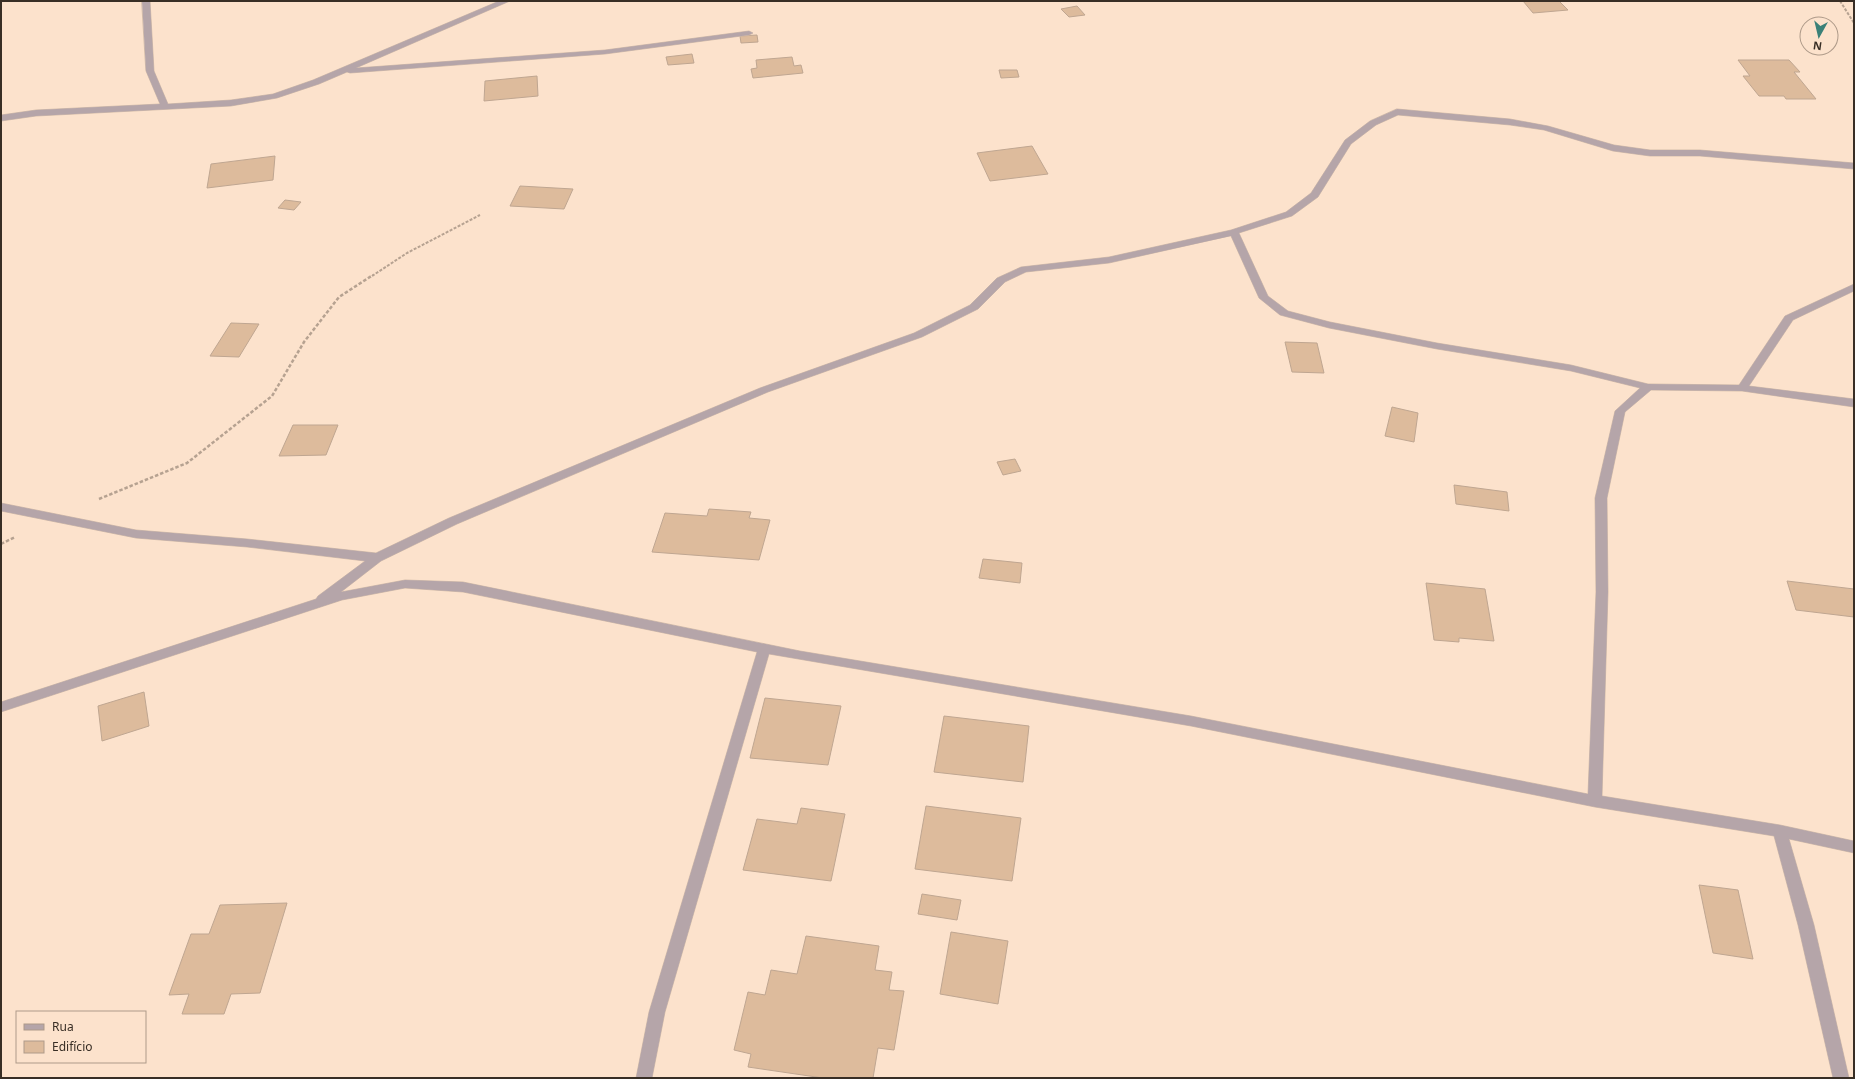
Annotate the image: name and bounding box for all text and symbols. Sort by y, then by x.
north arrow [1799,16,1839,56]
text: N [1812,38,1823,54]
legend [16,1011,146,1063]
text: Rua [52,1018,74,1035]
text: Edifício [52,1038,93,1055]

